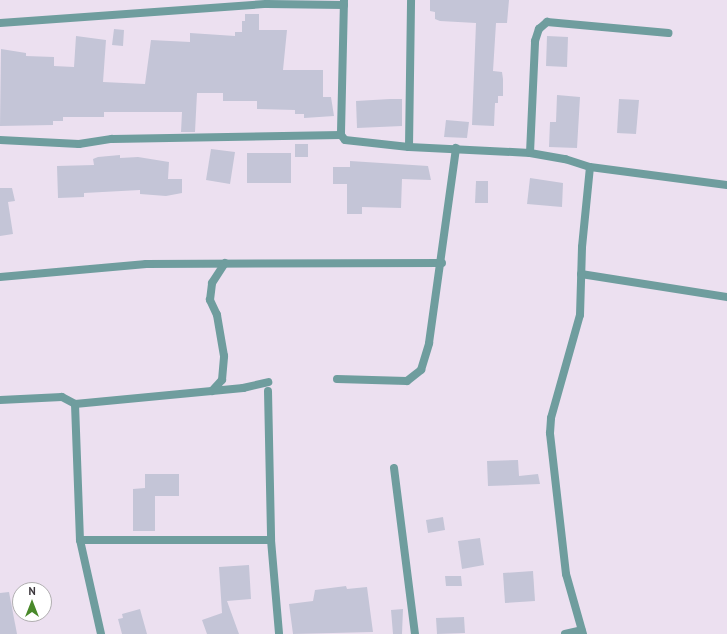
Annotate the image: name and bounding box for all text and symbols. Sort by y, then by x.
north arrow [12,582,52,622]
text: N [28,584,36,598]

